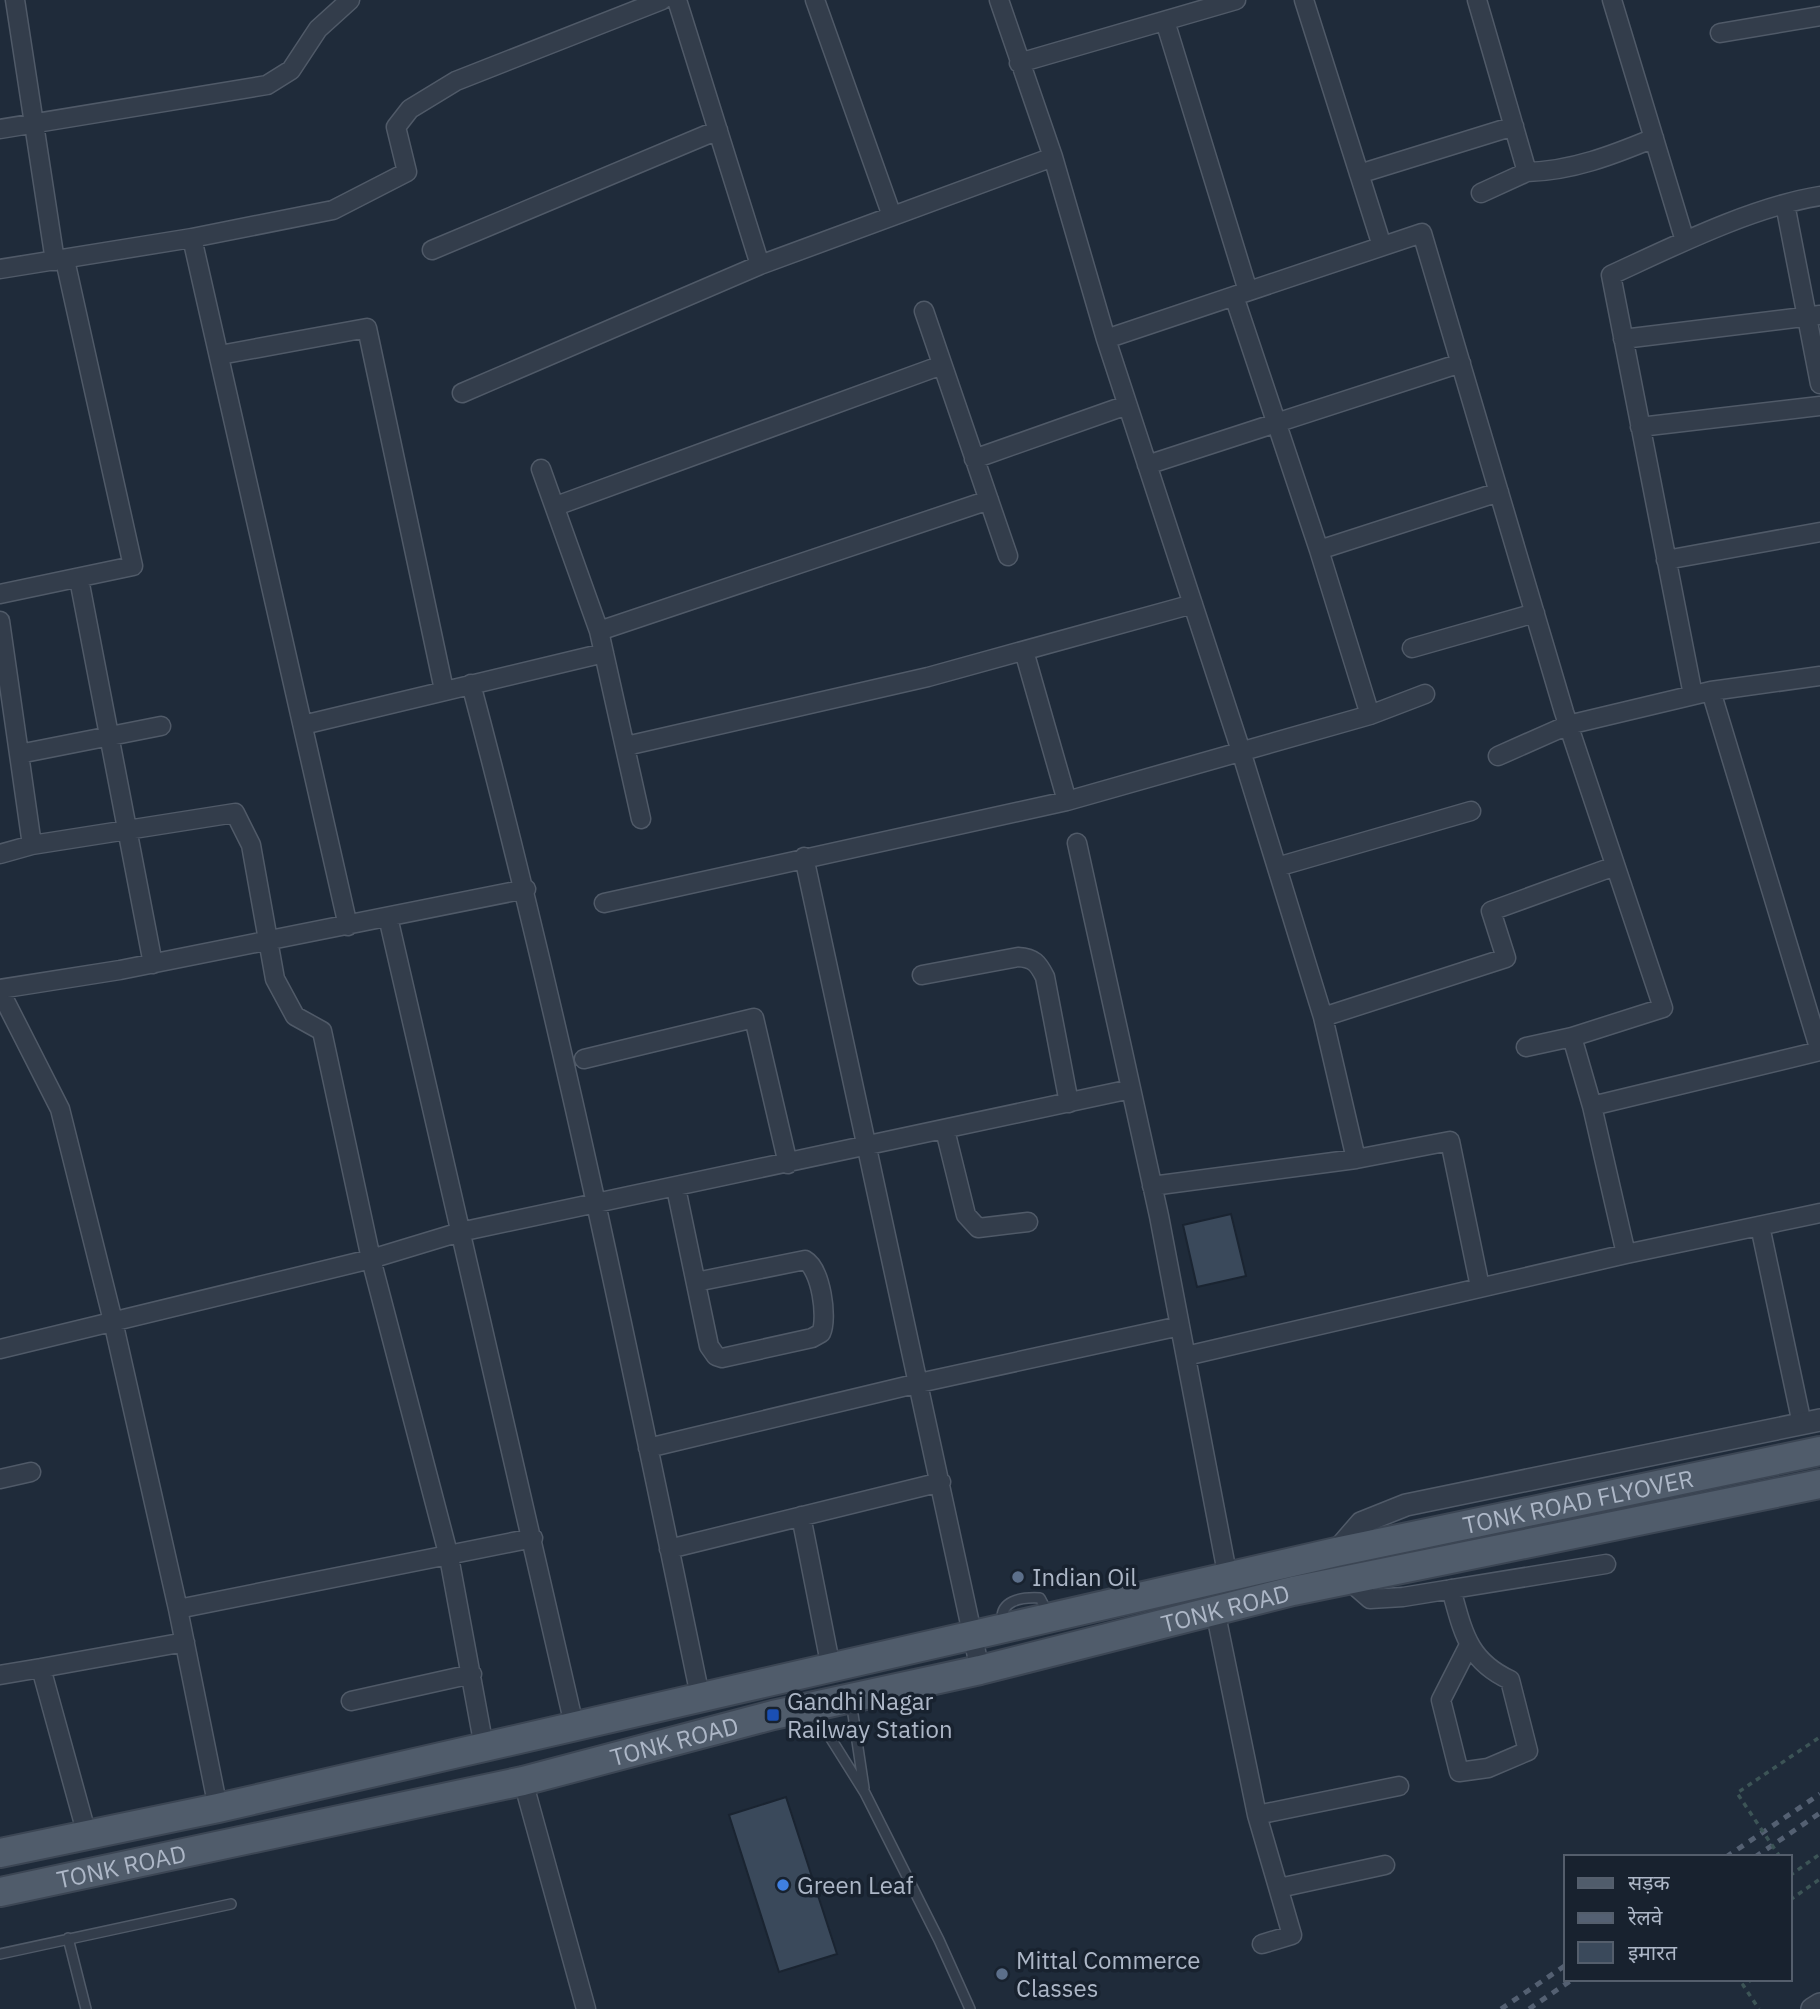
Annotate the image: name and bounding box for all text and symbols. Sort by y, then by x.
street label: TONK ROAD FLYOVER [1460,1462,1697,1541]
place label: Indian Oil [1032,1561,1137,1593]
marker: Indian Oil [1010,1569,1026,1585]
street label: TONK ROAD [1158,1577,1293,1640]
place label: Gandhi Nagar Railway Station [787,1685,953,1745]
marker: Gandhi Nagar Railway Station [765,1707,781,1723]
street label: TONK ROAD [607,1709,742,1773]
street label: TONK ROAD [54,1837,189,1896]
legend [1564,1855,1792,1981]
text: सड़क [1628,1868,1670,1896]
place label: Green Leaf [797,1869,914,1901]
marker: Green Leaf [775,1877,791,1893]
text: रेलवे [1627,1903,1663,1931]
text: इमारत [1628,1938,1678,1966]
place label: Mittal Commerce Classes [1016,1944,1200,2004]
marker: Mittal Commerce Classes [994,1966,1010,1982]

